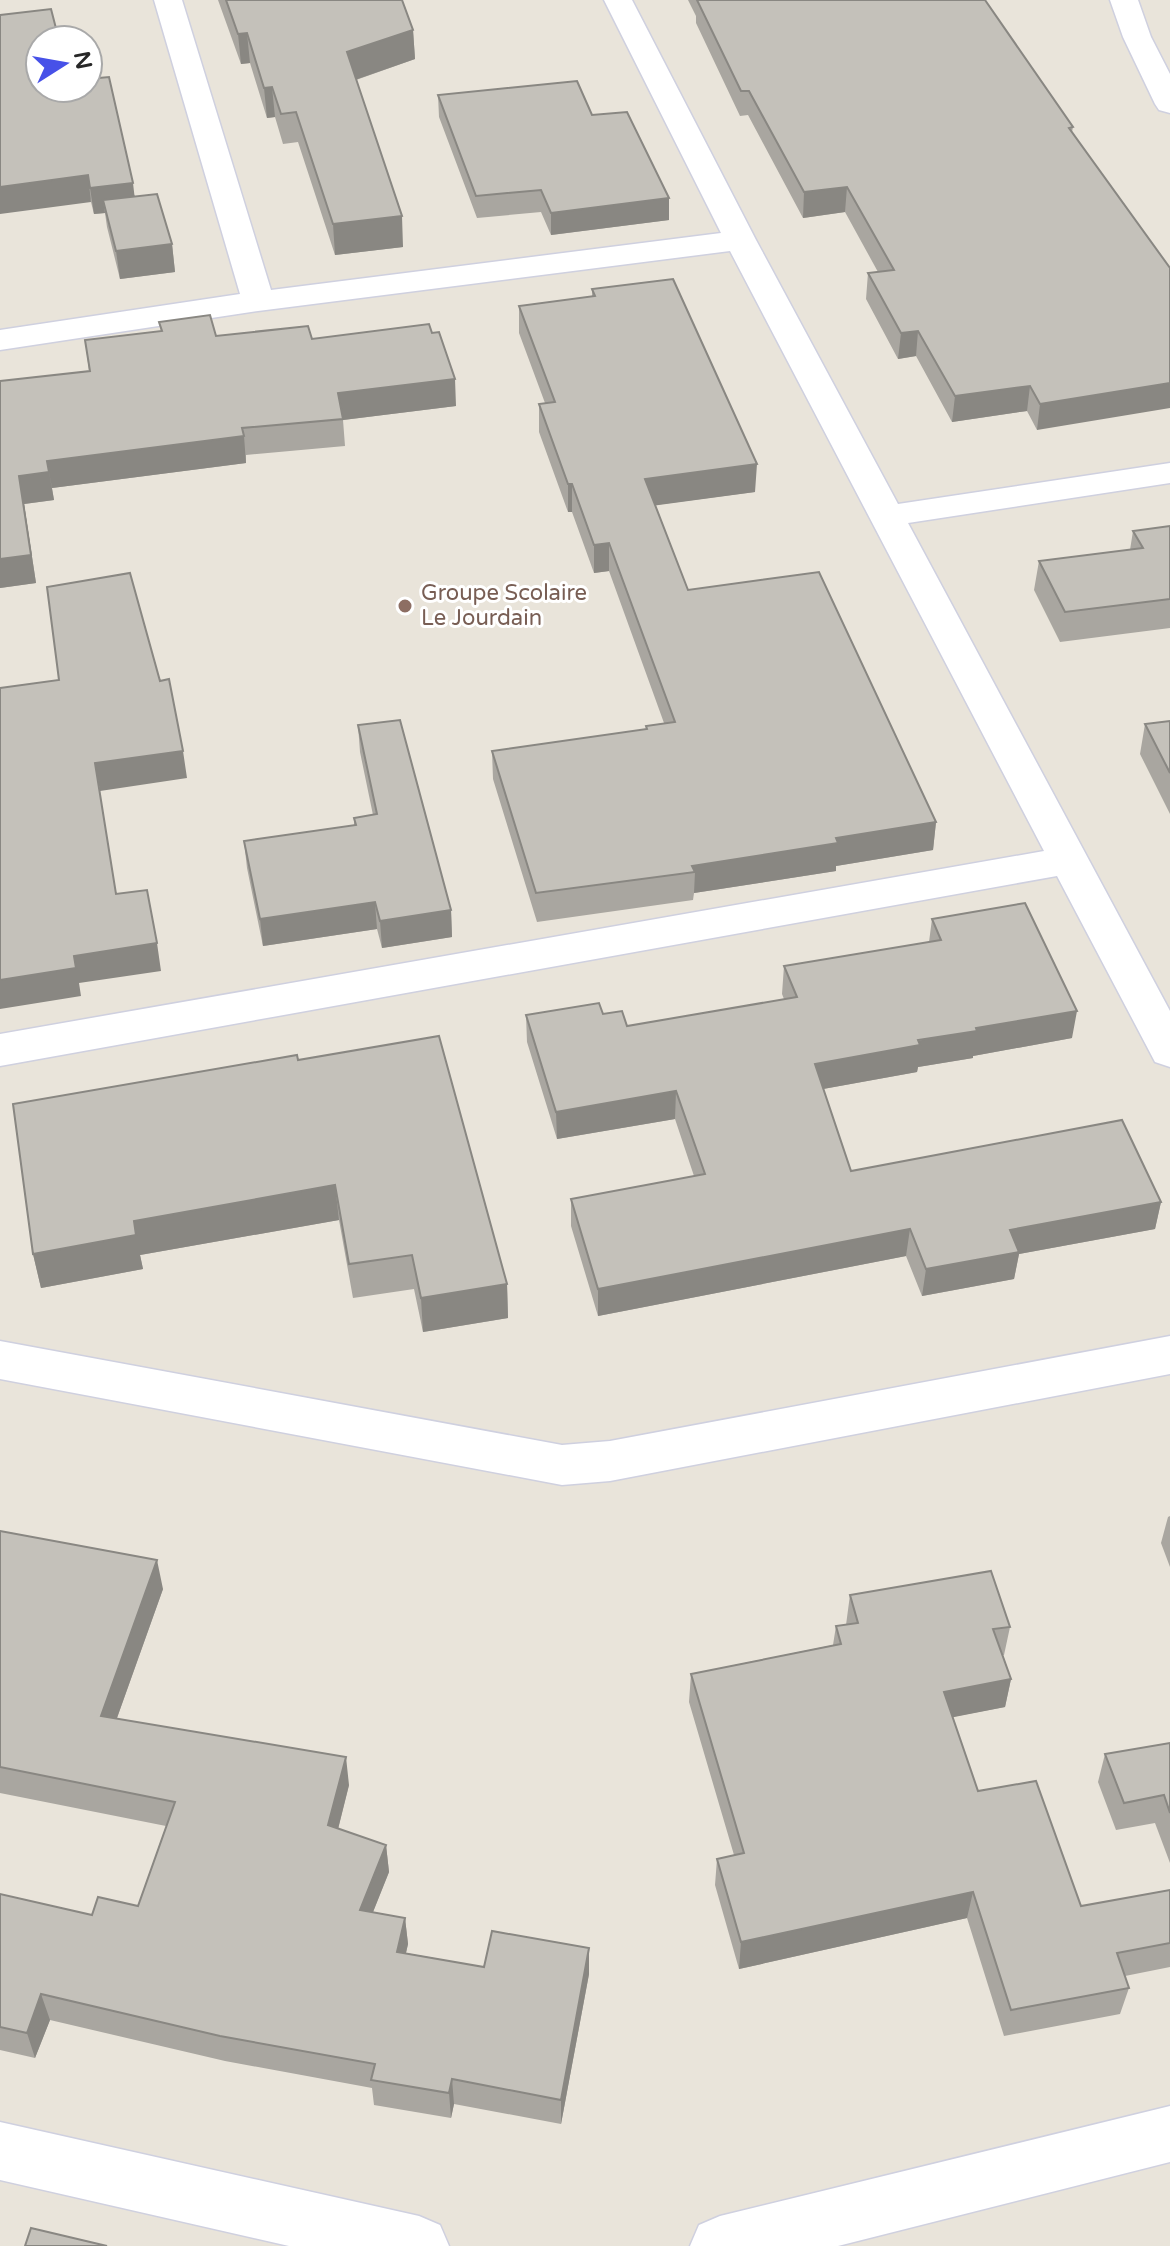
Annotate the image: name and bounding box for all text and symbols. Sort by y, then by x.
north arrow [24,24,104,104]
text: N [68,49,97,72]
place label: Groupe Scolaire Le Jourdain [421,580,587,631]
marker: Groupe Scolaire Le Jourdain [396,597,414,615]

